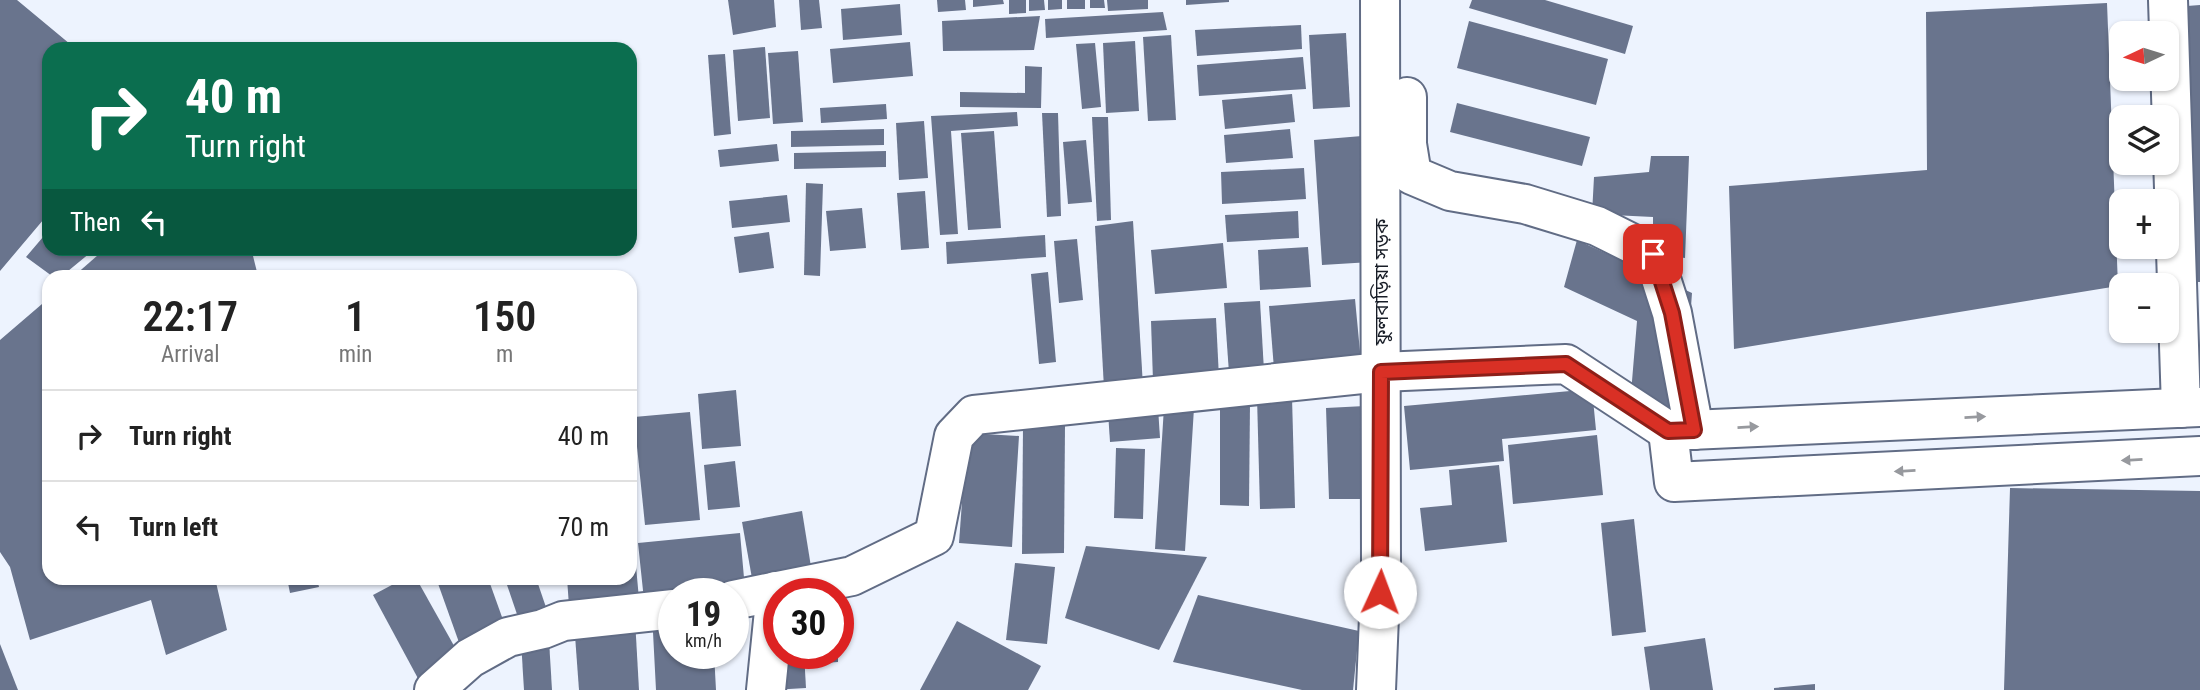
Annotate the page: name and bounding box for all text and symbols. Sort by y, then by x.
north arrow [2109,21,2179,91]
map controls [2109,21,2179,343]
text: 40 m [185,68,282,125]
icon: right [70,70,161,161]
button: layers [2109,105,2179,175]
text: Turn right [185,127,306,165]
button: + [2109,189,2179,259]
icon: left [135,203,173,241]
text: Then [70,207,121,237]
street label: ফুলবাড়িয়া সড়ক [1370,218,1393,346]
pin [1623,224,1683,284]
icon: arrive [1634,235,1672,273]
button: − [2109,273,2179,343]
text: 22:17 [143,292,238,341]
text: 1 [345,292,366,341]
text: 150 [473,292,536,341]
text: Arrival [161,341,220,368]
text: min [339,341,372,368]
text: m [496,341,513,368]
one-way arrow [1965,411,1987,422]
icon: right [70,417,108,455]
text: Turn right [129,421,231,451]
text: 40 m [558,421,609,451]
one-way arrow [1737,422,1759,433]
one-way arrow [2121,454,2143,465]
one-way arrow [1893,465,1915,476]
icon: left [70,508,108,546]
text: Turn left [129,512,218,542]
text: 70 m [558,512,609,542]
position arrow [1343,555,1417,629]
speed limit sign: 30 [763,578,854,669]
text: 19 [686,594,721,635]
text: km/h [685,630,722,651]

